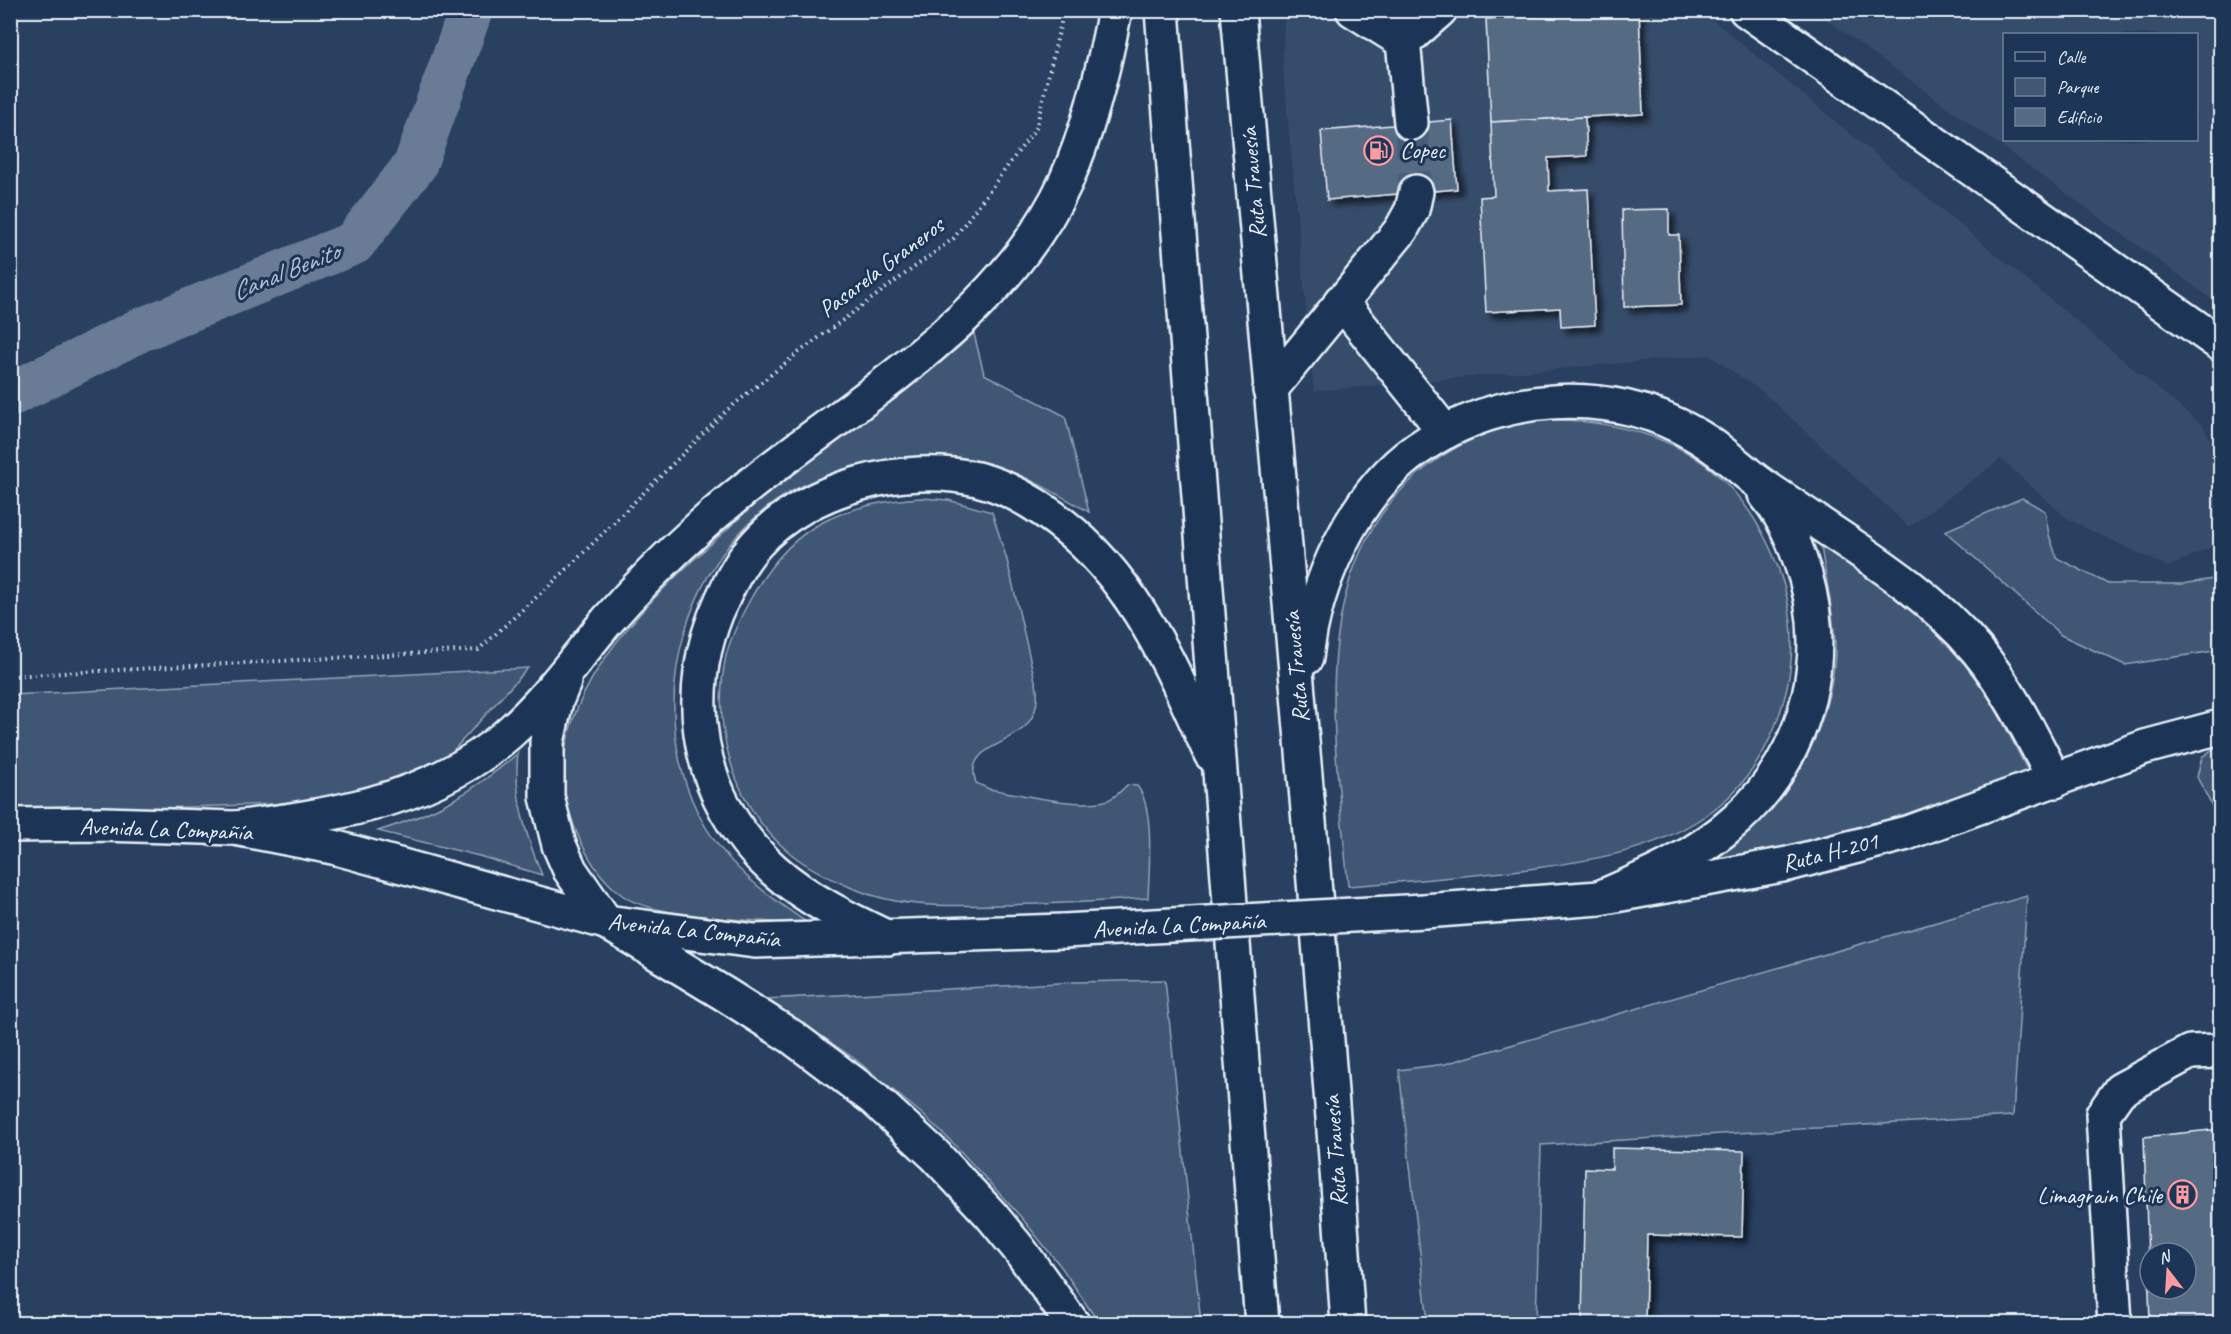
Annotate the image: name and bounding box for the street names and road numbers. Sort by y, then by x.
street label: Ruta Travesía [1233,125,1273,240]
street label: Pasarela Graneros [812,208,952,324]
street label: Ruta Travesía [1276,609,1316,724]
street label: Avenida La Compañía [79,811,254,847]
street label: Ruta H-201 [1779,825,1882,878]
street label: Avenida La Compañía [1092,905,1268,944]
street label: Avenida La Compañía [607,906,783,954]
street label: Ruta Travesía [1316,1093,1354,1208]

